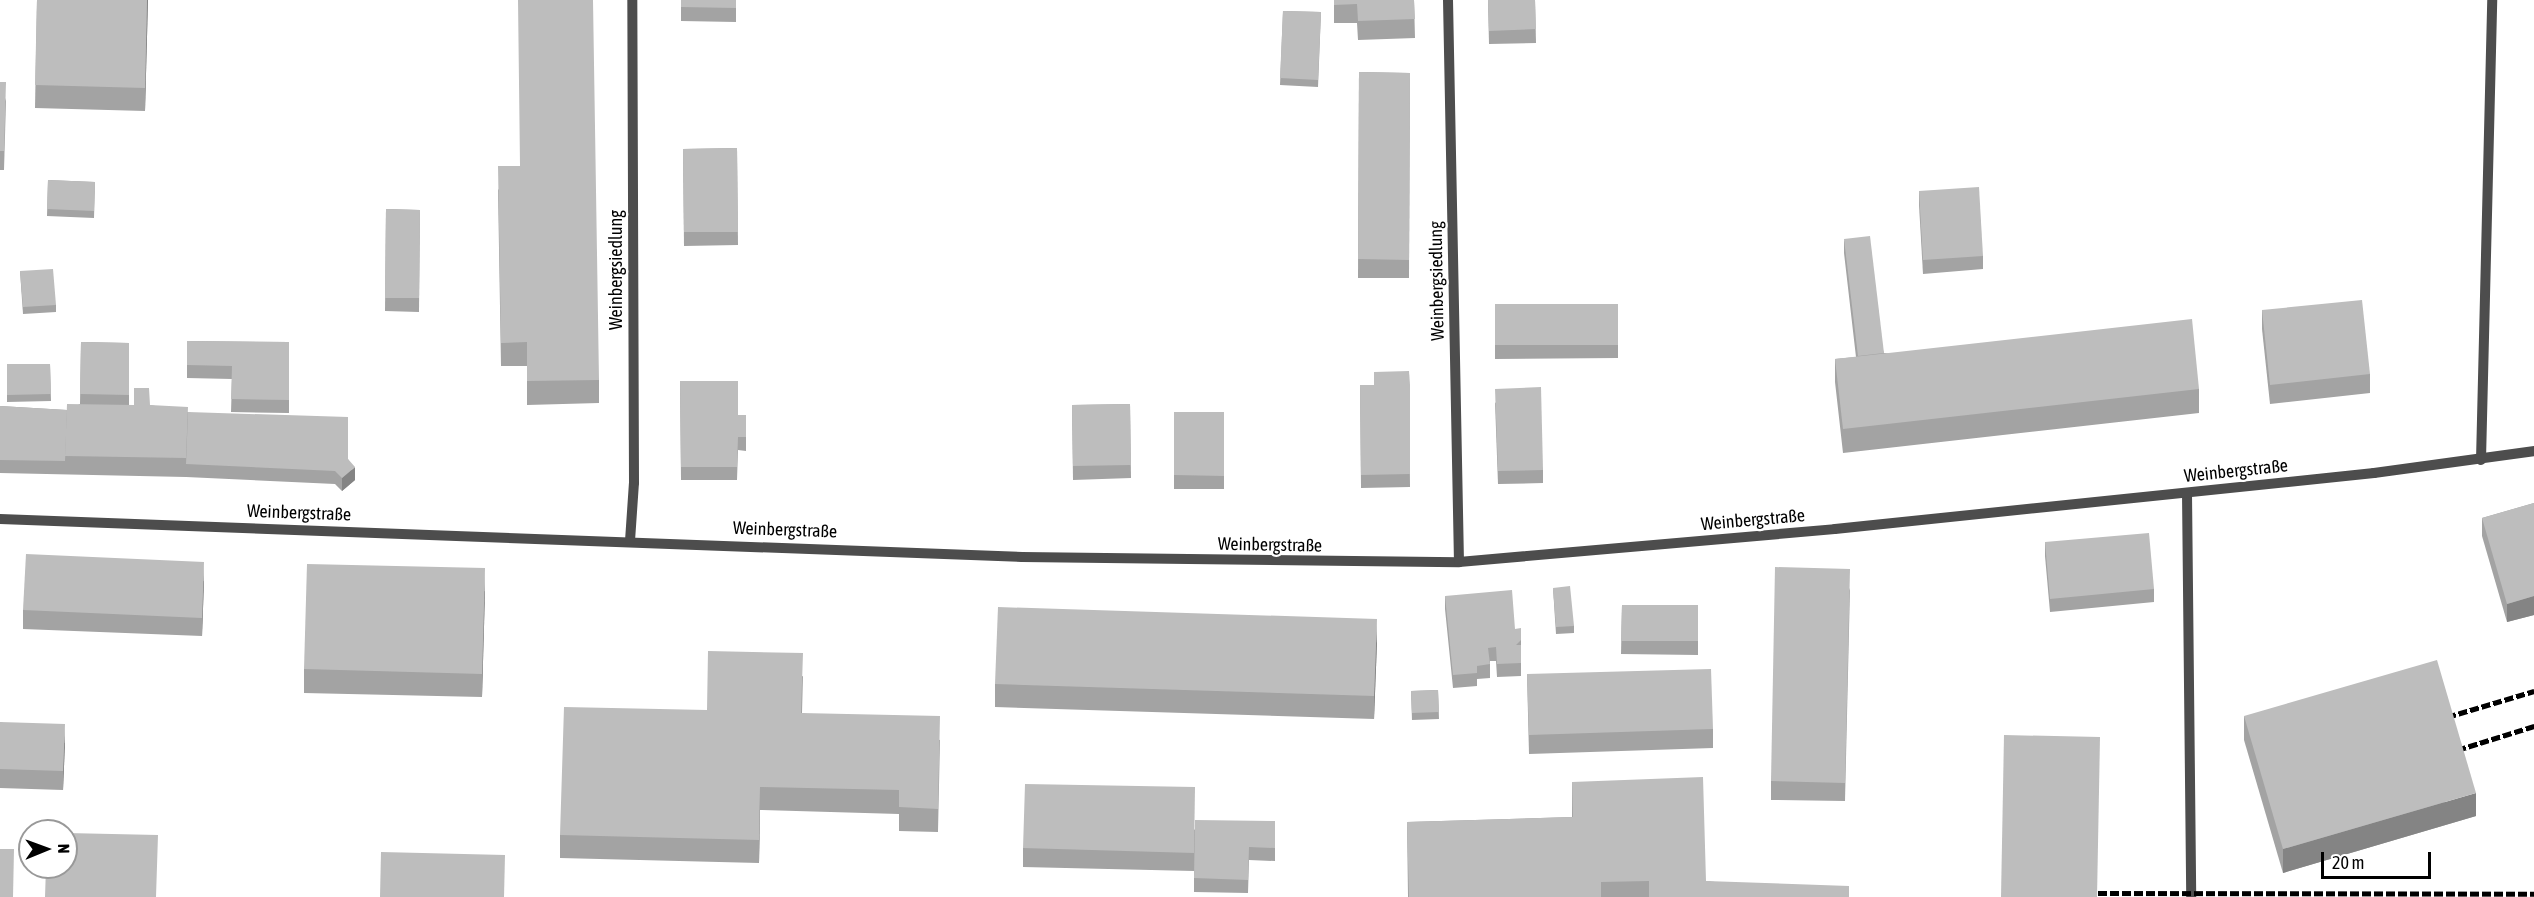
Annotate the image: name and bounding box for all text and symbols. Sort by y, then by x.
street label: Weinbergsiedlung [605,210,627,330]
street label: Weinbergsiedlung [1425,221,1449,341]
street label: Weinbergstraße [2183,455,2289,487]
street label: Weinbergstraße [247,500,351,526]
street label: Weinbergstraße [1700,505,1806,535]
street label: Weinbergstraße [733,517,837,543]
street label: Weinbergstraße [1218,533,1322,557]
north arrow [18,819,78,879]
scale bar [2324,840,2434,878]
text: N [55,844,73,854]
text: 20 m [2332,852,2364,873]

